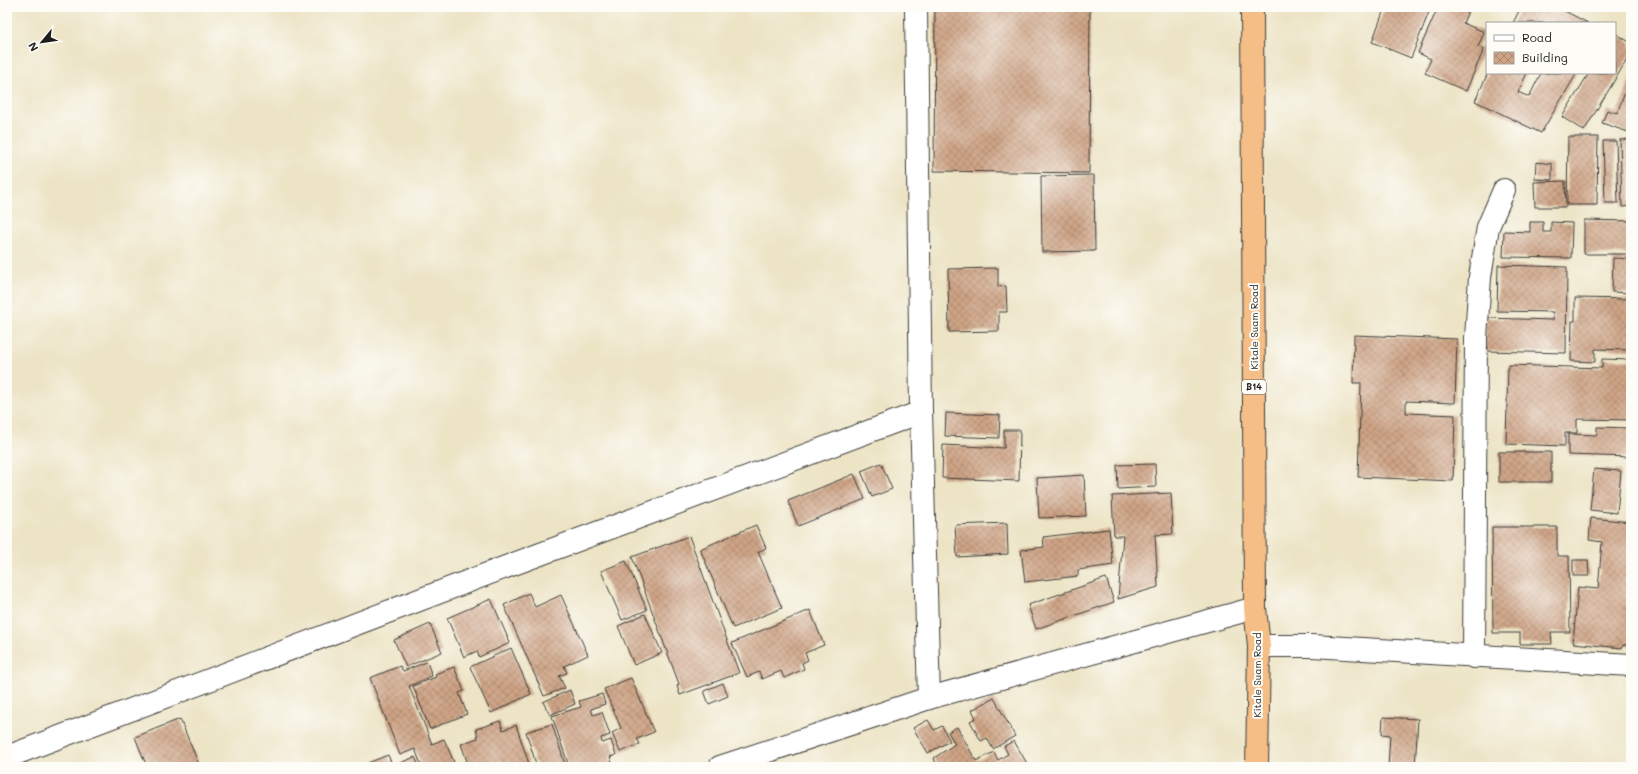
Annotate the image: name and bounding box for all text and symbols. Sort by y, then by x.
north arrow [22,22,62,62]
legend [1486,22,1616,74]
text: Road [1522,29,1552,45]
text: N [24,40,41,54]
text: Building [1522,49,1568,65]
street label: Kitale Suam Road [1247,284,1261,370]
road number: B14 [1242,380,1266,394]
street label: Kitale Suam Road [1250,632,1264,718]

